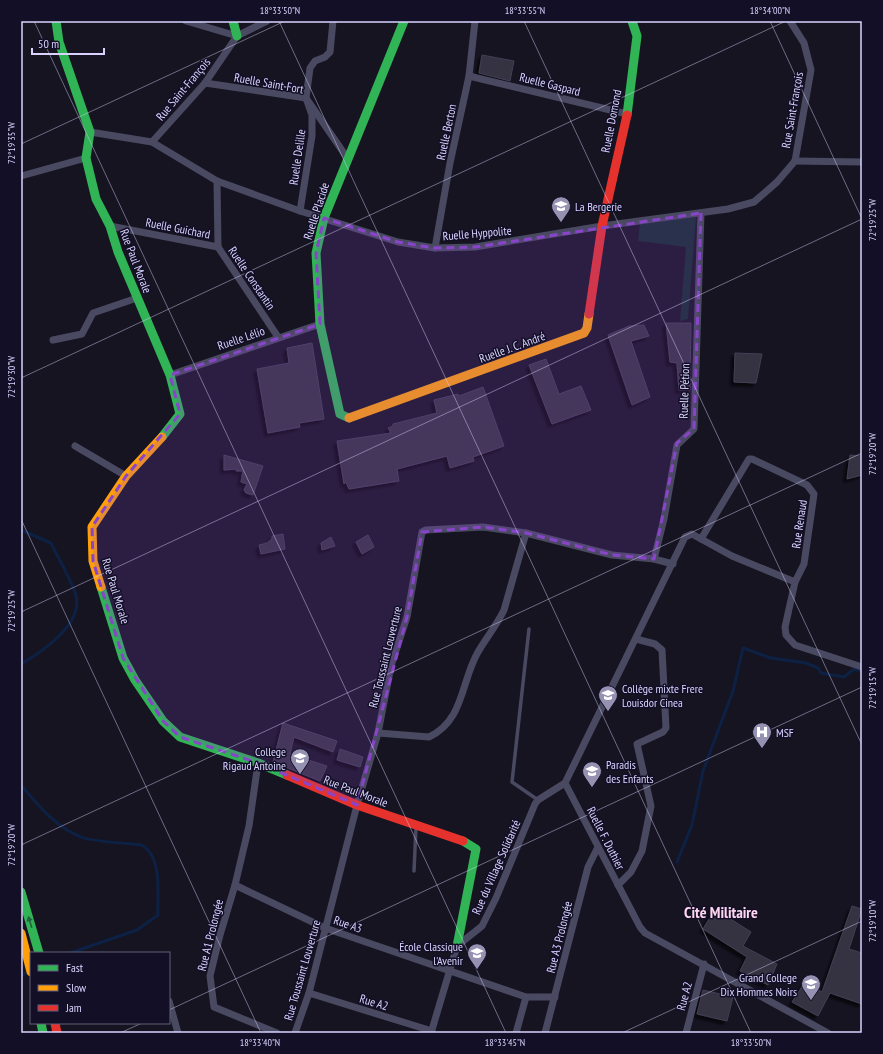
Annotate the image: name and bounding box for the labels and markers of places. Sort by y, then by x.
school or university icon: La Bergerie [550,195,572,223]
place label: La Bergerie [575,199,622,214]
place label: Collège mixte Frere Louisdor Cinea [622,681,703,710]
school or university icon: Collège mixte Frere Louisdor Cinea [597,684,619,712]
hospital icon: MSF [751,721,773,749]
place label: MSF [776,725,794,740]
place label: College Rigaud Antoine [223,744,286,773]
school or university icon: College Rigaud Antoine [289,747,311,775]
place label: Paradis des Enfants [606,757,654,786]
school or university icon: Paradis des Enfants [581,760,603,788]
place label: École Classique l'Avenir [399,939,464,968]
school or university icon: École Classique l'Avenir [466,942,488,970]
place label: Grand College Dix Hommes Noirs [721,970,797,999]
school or university icon: Grand College Dix Hommes Noirs [800,973,822,1001]

